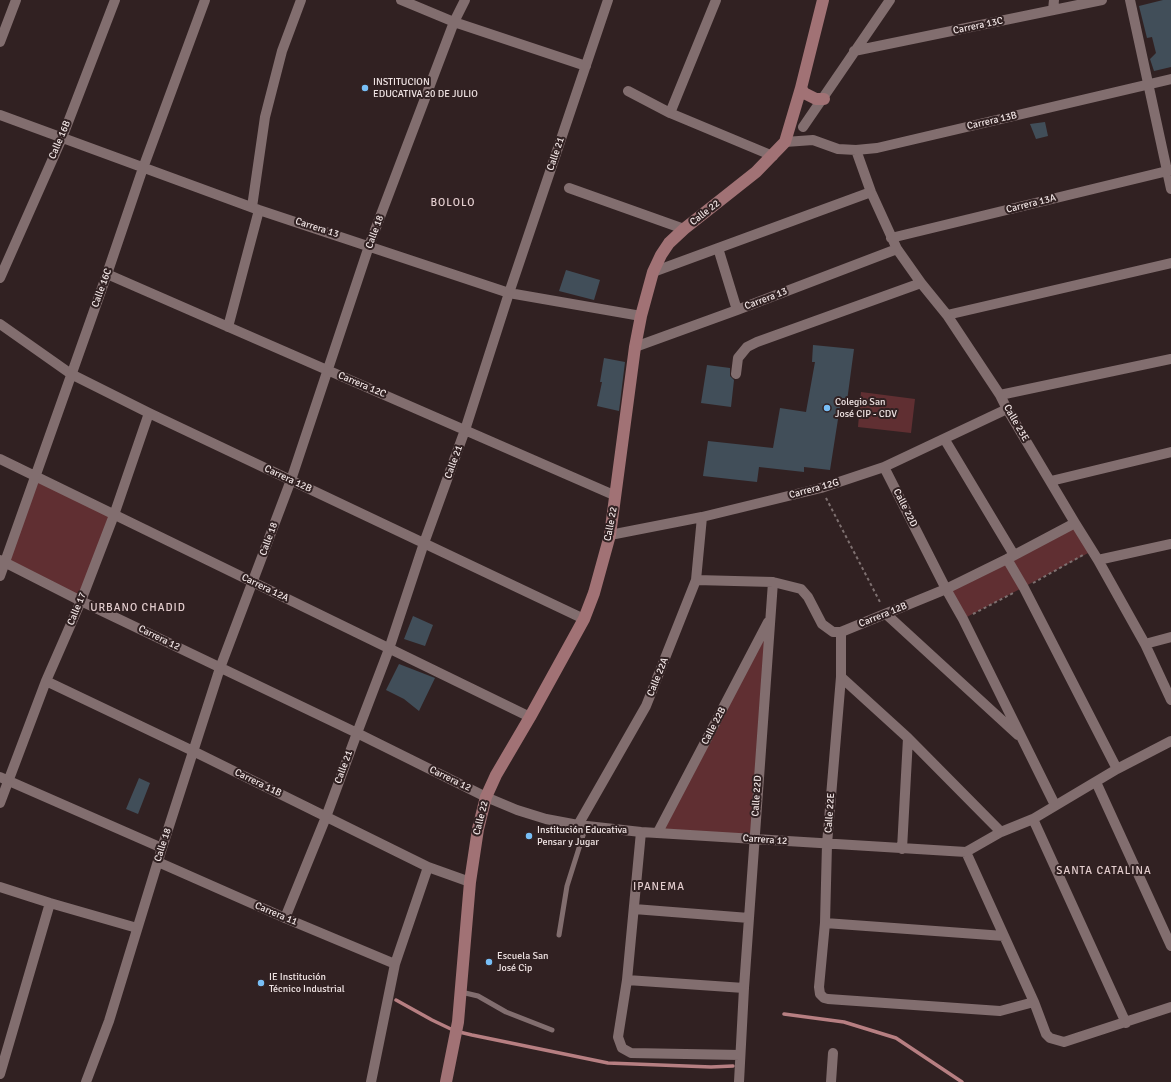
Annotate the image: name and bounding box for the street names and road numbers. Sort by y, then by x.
street label: Carrera 13C [952,15,1004,37]
street label: Carrera 13B [966,109,1018,133]
street label: Calle 16B [47,119,73,161]
street label: Calle 21 [545,136,567,172]
street label: Carrera 13A [1005,192,1057,216]
street label: Calle 22 [688,198,722,228]
street label: Calle 18 [363,214,387,250]
street label: Carrera 13 [294,215,340,241]
street label: Calle 16C [89,267,115,309]
street label: Carrera 13 [743,285,789,313]
street label: Carrera 12C [336,370,388,400]
street label: Calle 23E [1001,403,1031,443]
street label: Calle 21 [442,444,466,480]
street label: Carrera 12B [262,463,314,495]
street label: Carrera 12G [788,477,840,501]
street label: Calle 22D [890,487,920,529]
street label: Calle 22 [602,506,620,542]
street label: Calle 18 [257,521,281,557]
street label: Carrera 12A [239,571,291,605]
street label: Calle 17 [65,591,89,627]
street label: Carrera 12B [857,600,909,630]
street label: Carrera 12 [136,623,182,653]
street label: Calle 22A [645,656,671,698]
street label: Calle 22B [699,705,729,747]
street label: Calle 21 [332,749,356,785]
street label: Carrera 12 [427,764,473,794]
street label: Carrera 11B [232,766,284,800]
street label: Calle 22D [750,775,764,817]
street label: Calle 22E [823,792,837,834]
street label: Calle 22 [471,800,491,836]
street label: Calle 18 [152,827,174,863]
street label: Carrera 12 [742,832,788,848]
street label: Carrera 11 [253,900,299,928]

